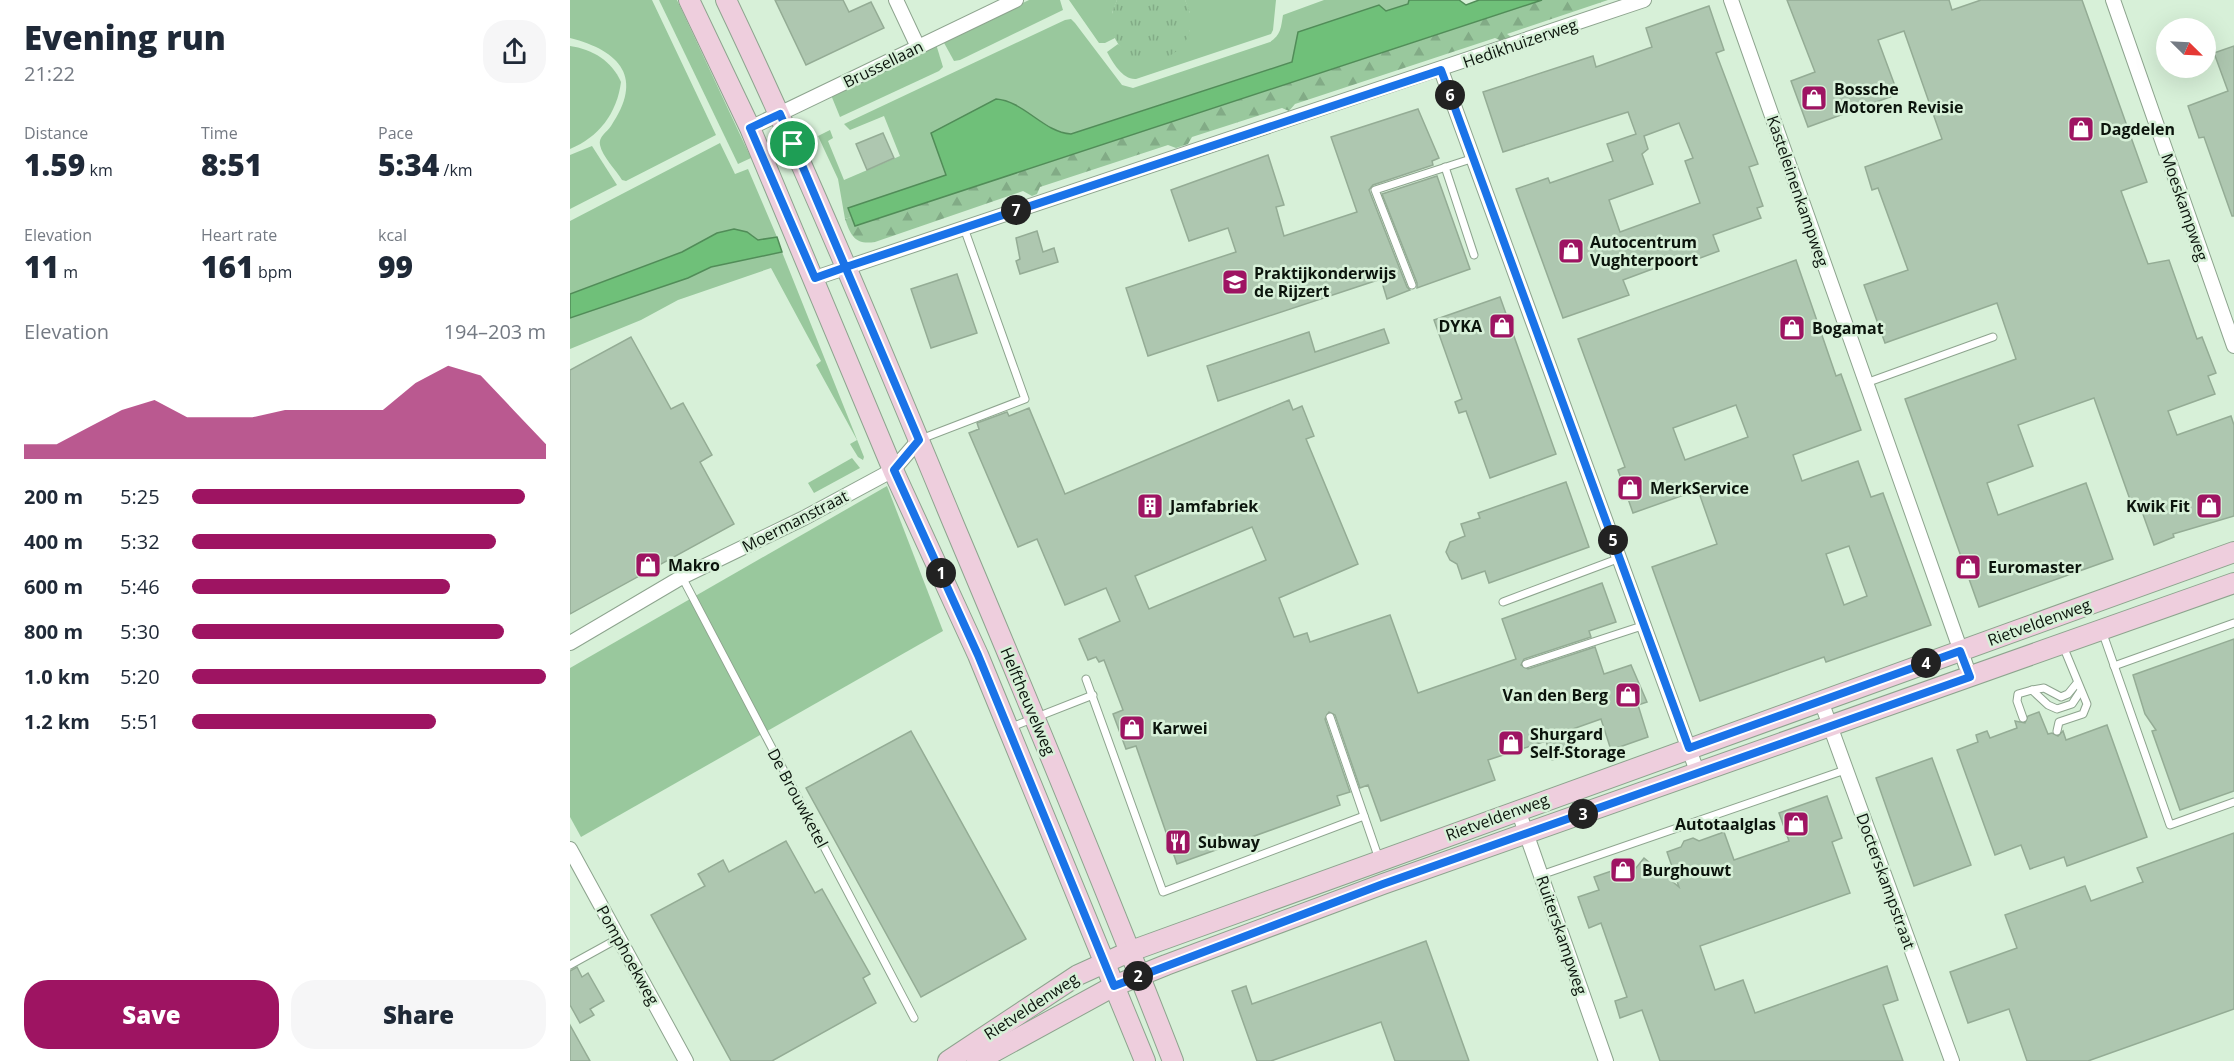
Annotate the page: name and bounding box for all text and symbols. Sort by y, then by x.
street label: Hedikhuizerweg [1460,13,1580,73]
text: Evening run [24,15,226,60]
north arrow [2156,18,2216,78]
map controls [2156,18,2216,78]
button: share [483,20,546,83]
street label: Brussellaan [839,35,927,93]
text: 21:22 [24,60,75,87]
place label: Bossche Motoren Revisie [1834,78,1964,118]
pin: 6 [1435,80,1465,110]
shop icon: Bossche Motoren Revisie [1799,83,1829,113]
text: 6 [1445,84,1455,106]
street label: Kasteleinenkampweg [1762,112,1834,270]
shop icon: Dagdelen [2066,114,2096,144]
pin [767,118,818,169]
place label: Dagdelen [2100,118,2175,140]
text: Distance [24,122,88,144]
text: Time [201,122,238,144]
text: Pace [378,122,413,144]
icon: arrive [776,127,809,160]
text: 1.59 [24,144,85,185]
text: 8:51 [201,144,262,185]
text: 5:34 [378,144,439,185]
street label: Moeskampweg [2156,150,2214,264]
text: km [85,159,113,181]
text: /km [439,159,473,181]
pin: 7 [1001,195,1031,225]
text: 7 [1011,199,1021,221]
text: Elevation [24,224,92,246]
text: Heart rate [201,224,277,246]
text: kcal [378,224,407,246]
place label: Autocentrum Vughterpoort [1590,231,1698,271]
shop icon: Autocentrum Vughterpoort [1556,236,1586,266]
text: 11 [24,246,59,287]
text: 161 [201,246,254,287]
text: 99 [378,246,413,287]
text: m [59,261,78,283]
text: bpm [254,261,292,283]
place label: Praktijkonderwijs de Rijzert [1254,262,1396,302]
school or university icon: Praktijkonderwijs de Rijzert [1220,267,1250,297]
shop icon: DYKA [1487,311,1517,341]
shop icon: Bogamat [1777,313,1807,343]
place label: DYKA [1439,315,1483,337]
place label: Bogamat [1812,317,1884,339]
text: Elevation [24,318,109,345]
text: 194–203 m [444,318,546,345]
shop icon: MerkService [1615,473,1645,503]
place label: MerkService [1650,477,1749,499]
text: 200 m [24,483,83,510]
text: 5:25 [120,483,160,510]
street label: Moermanstraat [738,485,852,557]
building icon: Jamfabriek [1135,491,1165,521]
shop icon: Kwik Fit [2194,491,2224,521]
place label: Jamfabriek [1168,495,1258,517]
place label: Kwik Fit [2126,495,2190,517]
pin: 5 [1598,525,1628,555]
text: 400 m [24,528,83,555]
text: 5:32 [120,528,160,555]
text: 5 [1608,529,1618,551]
shop icon: Makro [633,550,663,580]
shop icon: Euromaster [1953,552,1983,582]
place label: Makro [668,554,720,576]
place label: Euromaster [1988,556,2082,578]
pin: 1 [926,558,956,588]
text: 1 [936,562,946,584]
text: 600 m [24,573,83,600]
text: 5:46 [120,573,160,600]
street label: Rietveldenweg [1984,593,2094,651]
text: 800 m [24,618,83,645]
text: 5:30 [120,618,160,645]
street label: Helftheuvelweg [995,643,1061,759]
pin: 4 [1911,648,1941,678]
text: 4 [1921,652,1931,674]
text: 1.0 km [24,663,90,690]
text: 5:20 [120,663,160,690]
shop icon: Van den Berg [1613,680,1643,710]
place label: Van den Berg [1503,684,1608,706]
text: 1.2 km [24,708,90,735]
text: 5:51 [120,708,160,735]
shop icon: Karwei [1117,713,1147,743]
place label: Karwei [1152,717,1208,739]
place label: Shurgard Self-Storage [1530,723,1626,763]
shop icon: Shurgard Self-Storage [1496,728,1526,758]
street label: De Brouwketel [763,744,833,852]
street label: Rietveldenweg [1442,788,1552,846]
pin: 3 [1568,799,1598,829]
text: 3 [1578,803,1588,825]
shop icon: Autotaalglas [1781,809,1811,839]
street label: Docterskampstraat [1851,810,1921,952]
place label: Autotaalglas [1675,813,1776,835]
restaurant icon: Subway [1163,827,1193,857]
place label: Subway [1198,831,1261,853]
shop icon: Burghouwt [1608,855,1638,885]
place label: Burghouwt [1642,859,1731,881]
street label: Ruiterskampweg [1531,873,1593,998]
street label: Pomphoekweg [592,901,665,1009]
pin: 2 [1123,961,1153,991]
text: 2 [1133,965,1143,987]
street label: Rietveldenweg [980,967,1083,1045]
button: Save [24,980,279,1049]
button: Share [291,980,546,1049]

